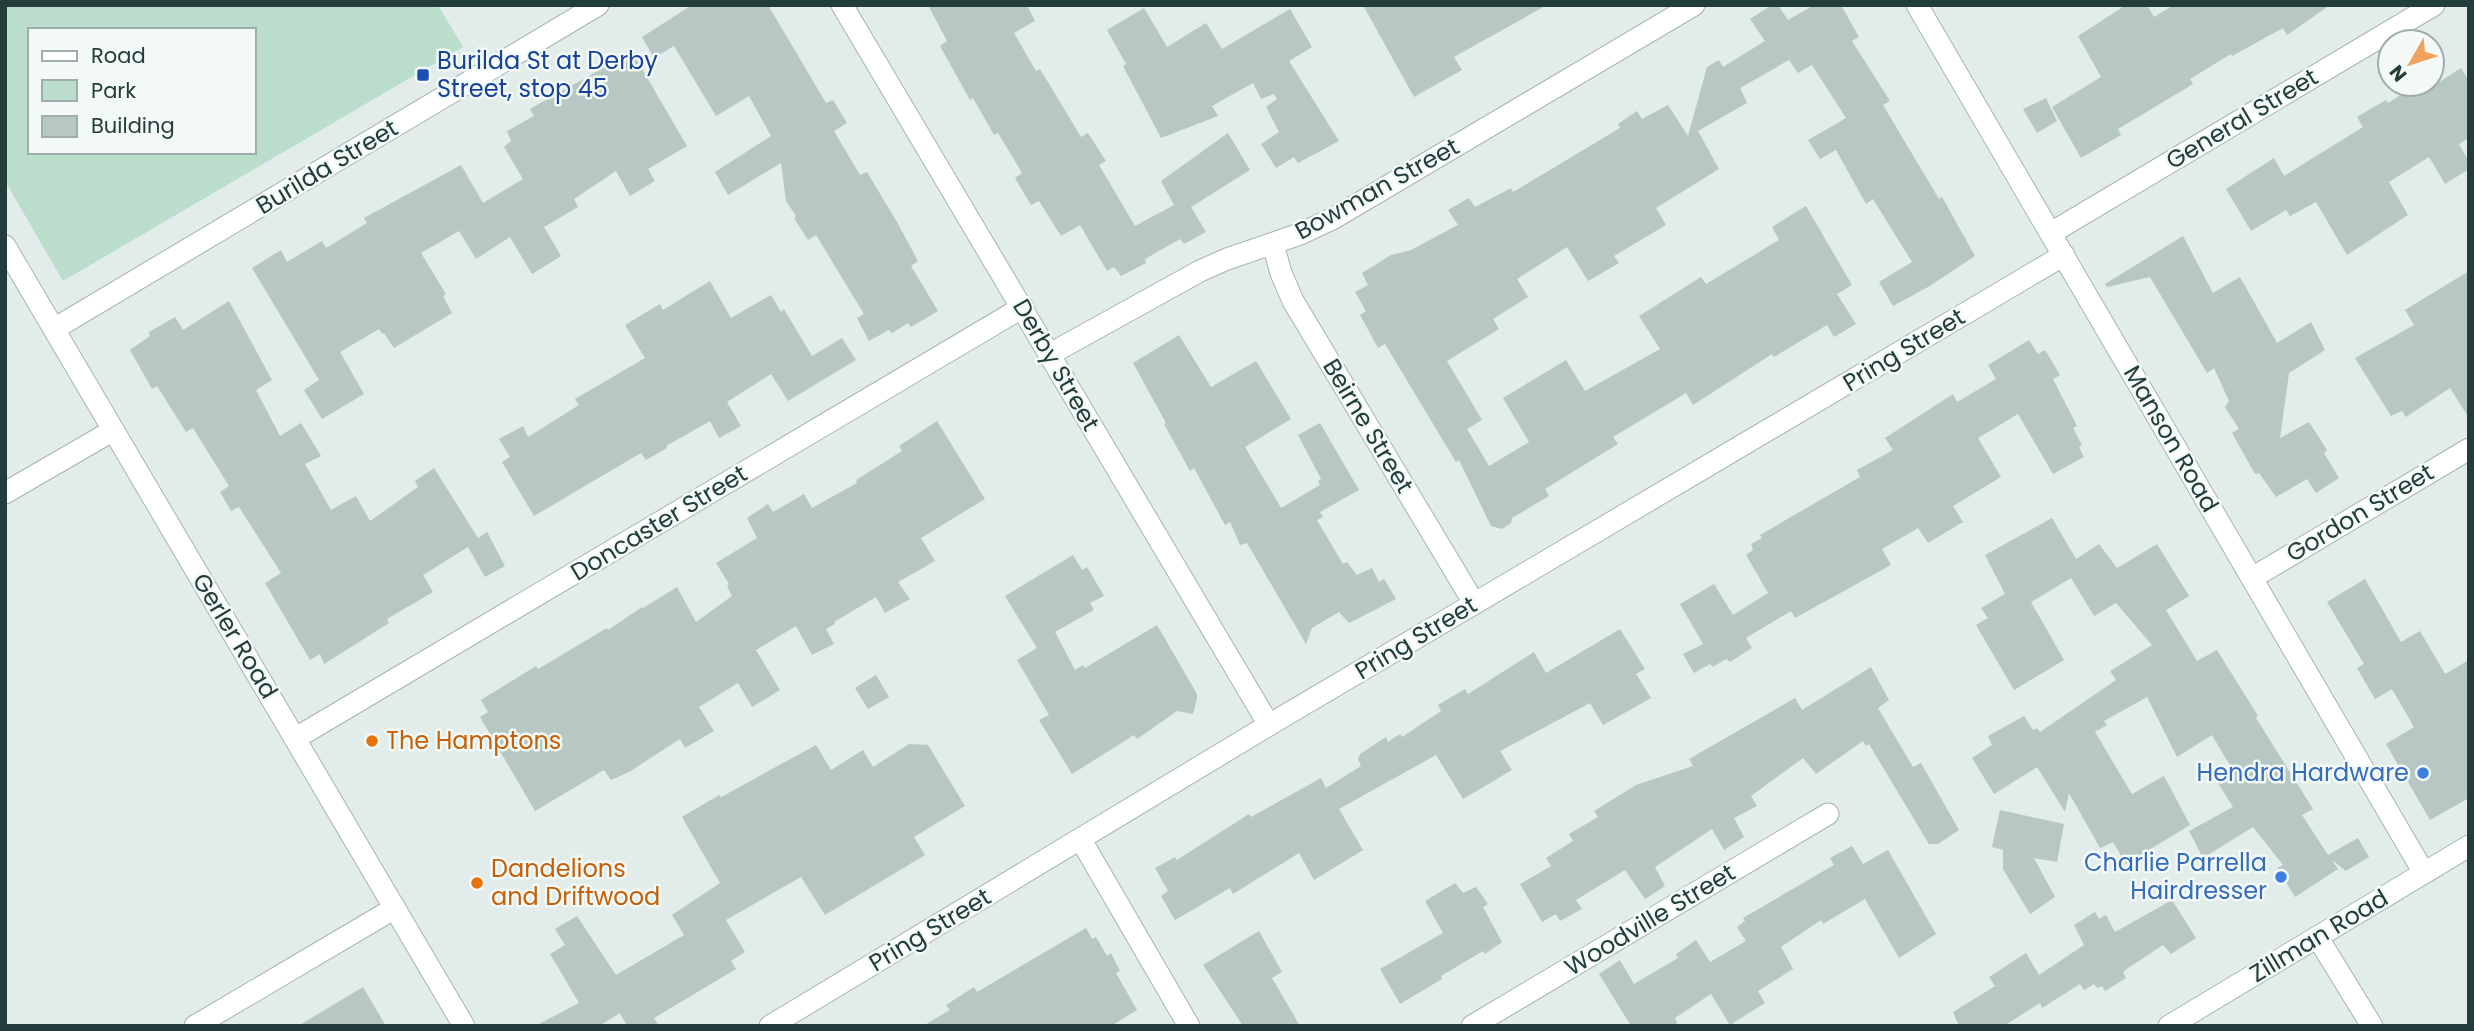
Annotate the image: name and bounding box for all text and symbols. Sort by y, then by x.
legend [28,28,256,154]
north arrow [2376,28,2446,98]
text: Road [91,41,146,70]
place label: Burilda St at Derby Street, stop 45 [437,44,658,105]
text: N [2383,59,2413,87]
street label: General Street [2160,60,2324,177]
marker: Burilda St at Derby Street, stop 45 [415,67,431,83]
text: Park [91,76,136,105]
text: Building [91,111,175,140]
street label: Burilda Street [250,111,404,222]
street label: Bowman Street [1289,130,1465,247]
street label: Derby Street [1005,293,1108,437]
street label: Pring Street [1837,300,1971,399]
street label: Beirne Street [1315,352,1422,499]
street label: Manson Road [2116,359,2227,518]
street label: Gordon Street [2280,456,2440,570]
street label: Doncaster Street [564,457,753,588]
street label: Gerler Road [185,567,286,705]
street label: Pring Street [1349,588,1483,687]
place label: The Hamptons [386,724,561,757]
marker: The Hamptons [364,733,380,749]
place label: Hendra Hardware [2197,756,2409,789]
marker: Hendra Hardware [2415,765,2431,781]
place label: Charlie Parrella Hairdresser [2084,846,2267,907]
place label: Dandelions and Driftwood [491,852,660,913]
street label: Woodville Street [1558,856,1741,983]
marker: Charlie Parrella Hairdresser [2273,869,2289,885]
marker: Dandelions and Driftwood [469,875,485,891]
street label: Pring Street [863,880,997,979]
street label: Zillman Road [2243,881,2394,990]

